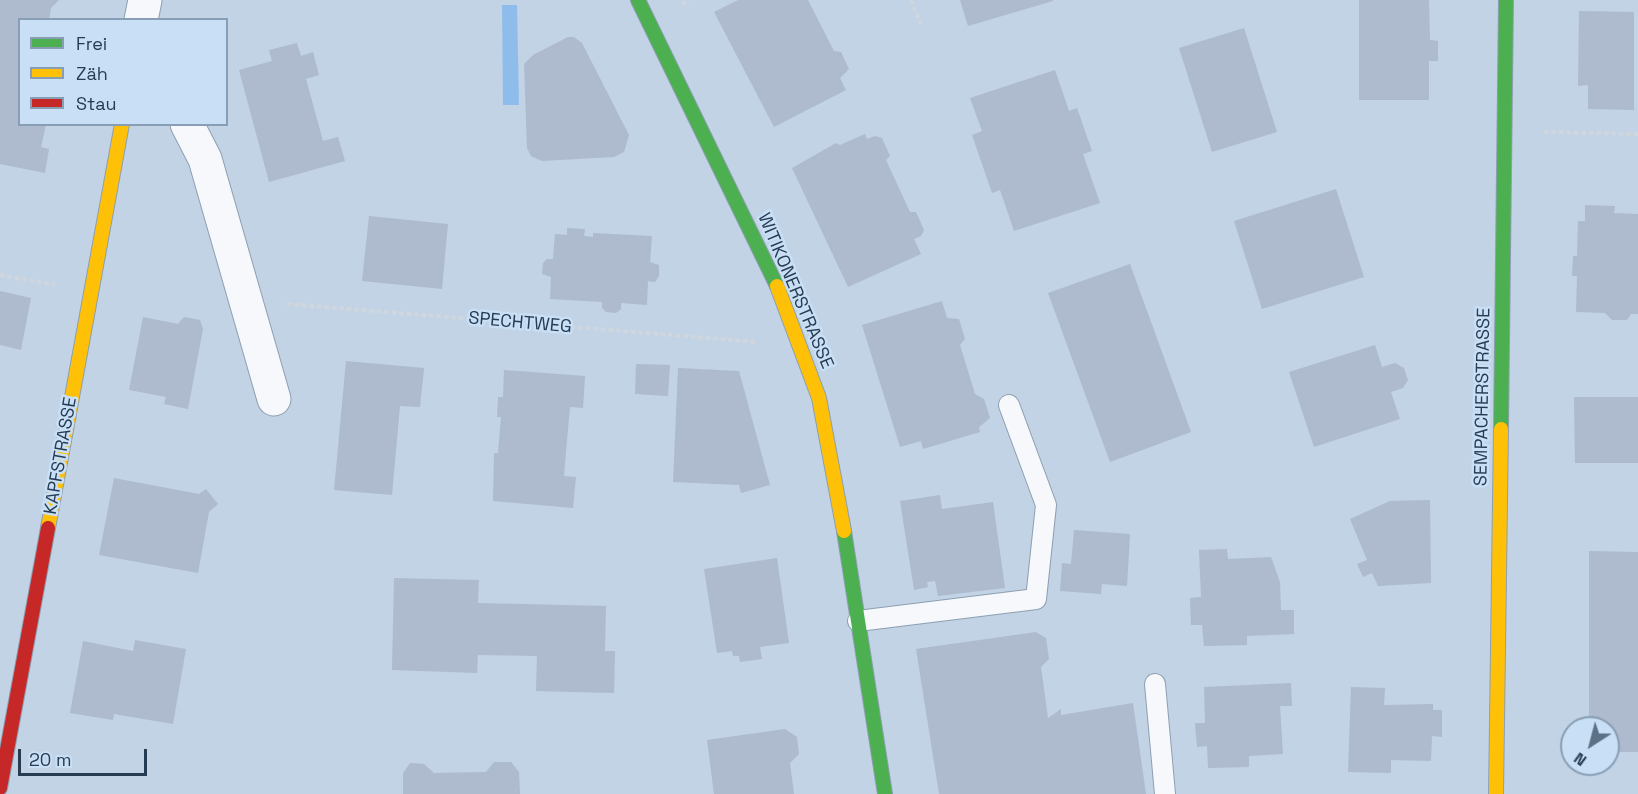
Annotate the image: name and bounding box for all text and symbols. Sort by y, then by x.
legend [18,18,228,126]
text: Frei [76,32,107,55]
text: Zäh [76,62,108,85]
text: Stau [76,92,116,115]
street label: WITIKONERSTRASSE [752,210,838,372]
street label: SPECHTWEG [467,308,573,338]
street label: SEMPACHERSTRASSE [1471,308,1495,486]
street label: KAPFSTRASSE [40,396,82,516]
north arrow [1560,716,1620,776]
scale bar [21,737,150,775]
text: 20 m [29,748,72,771]
text: N [1570,748,1591,771]

